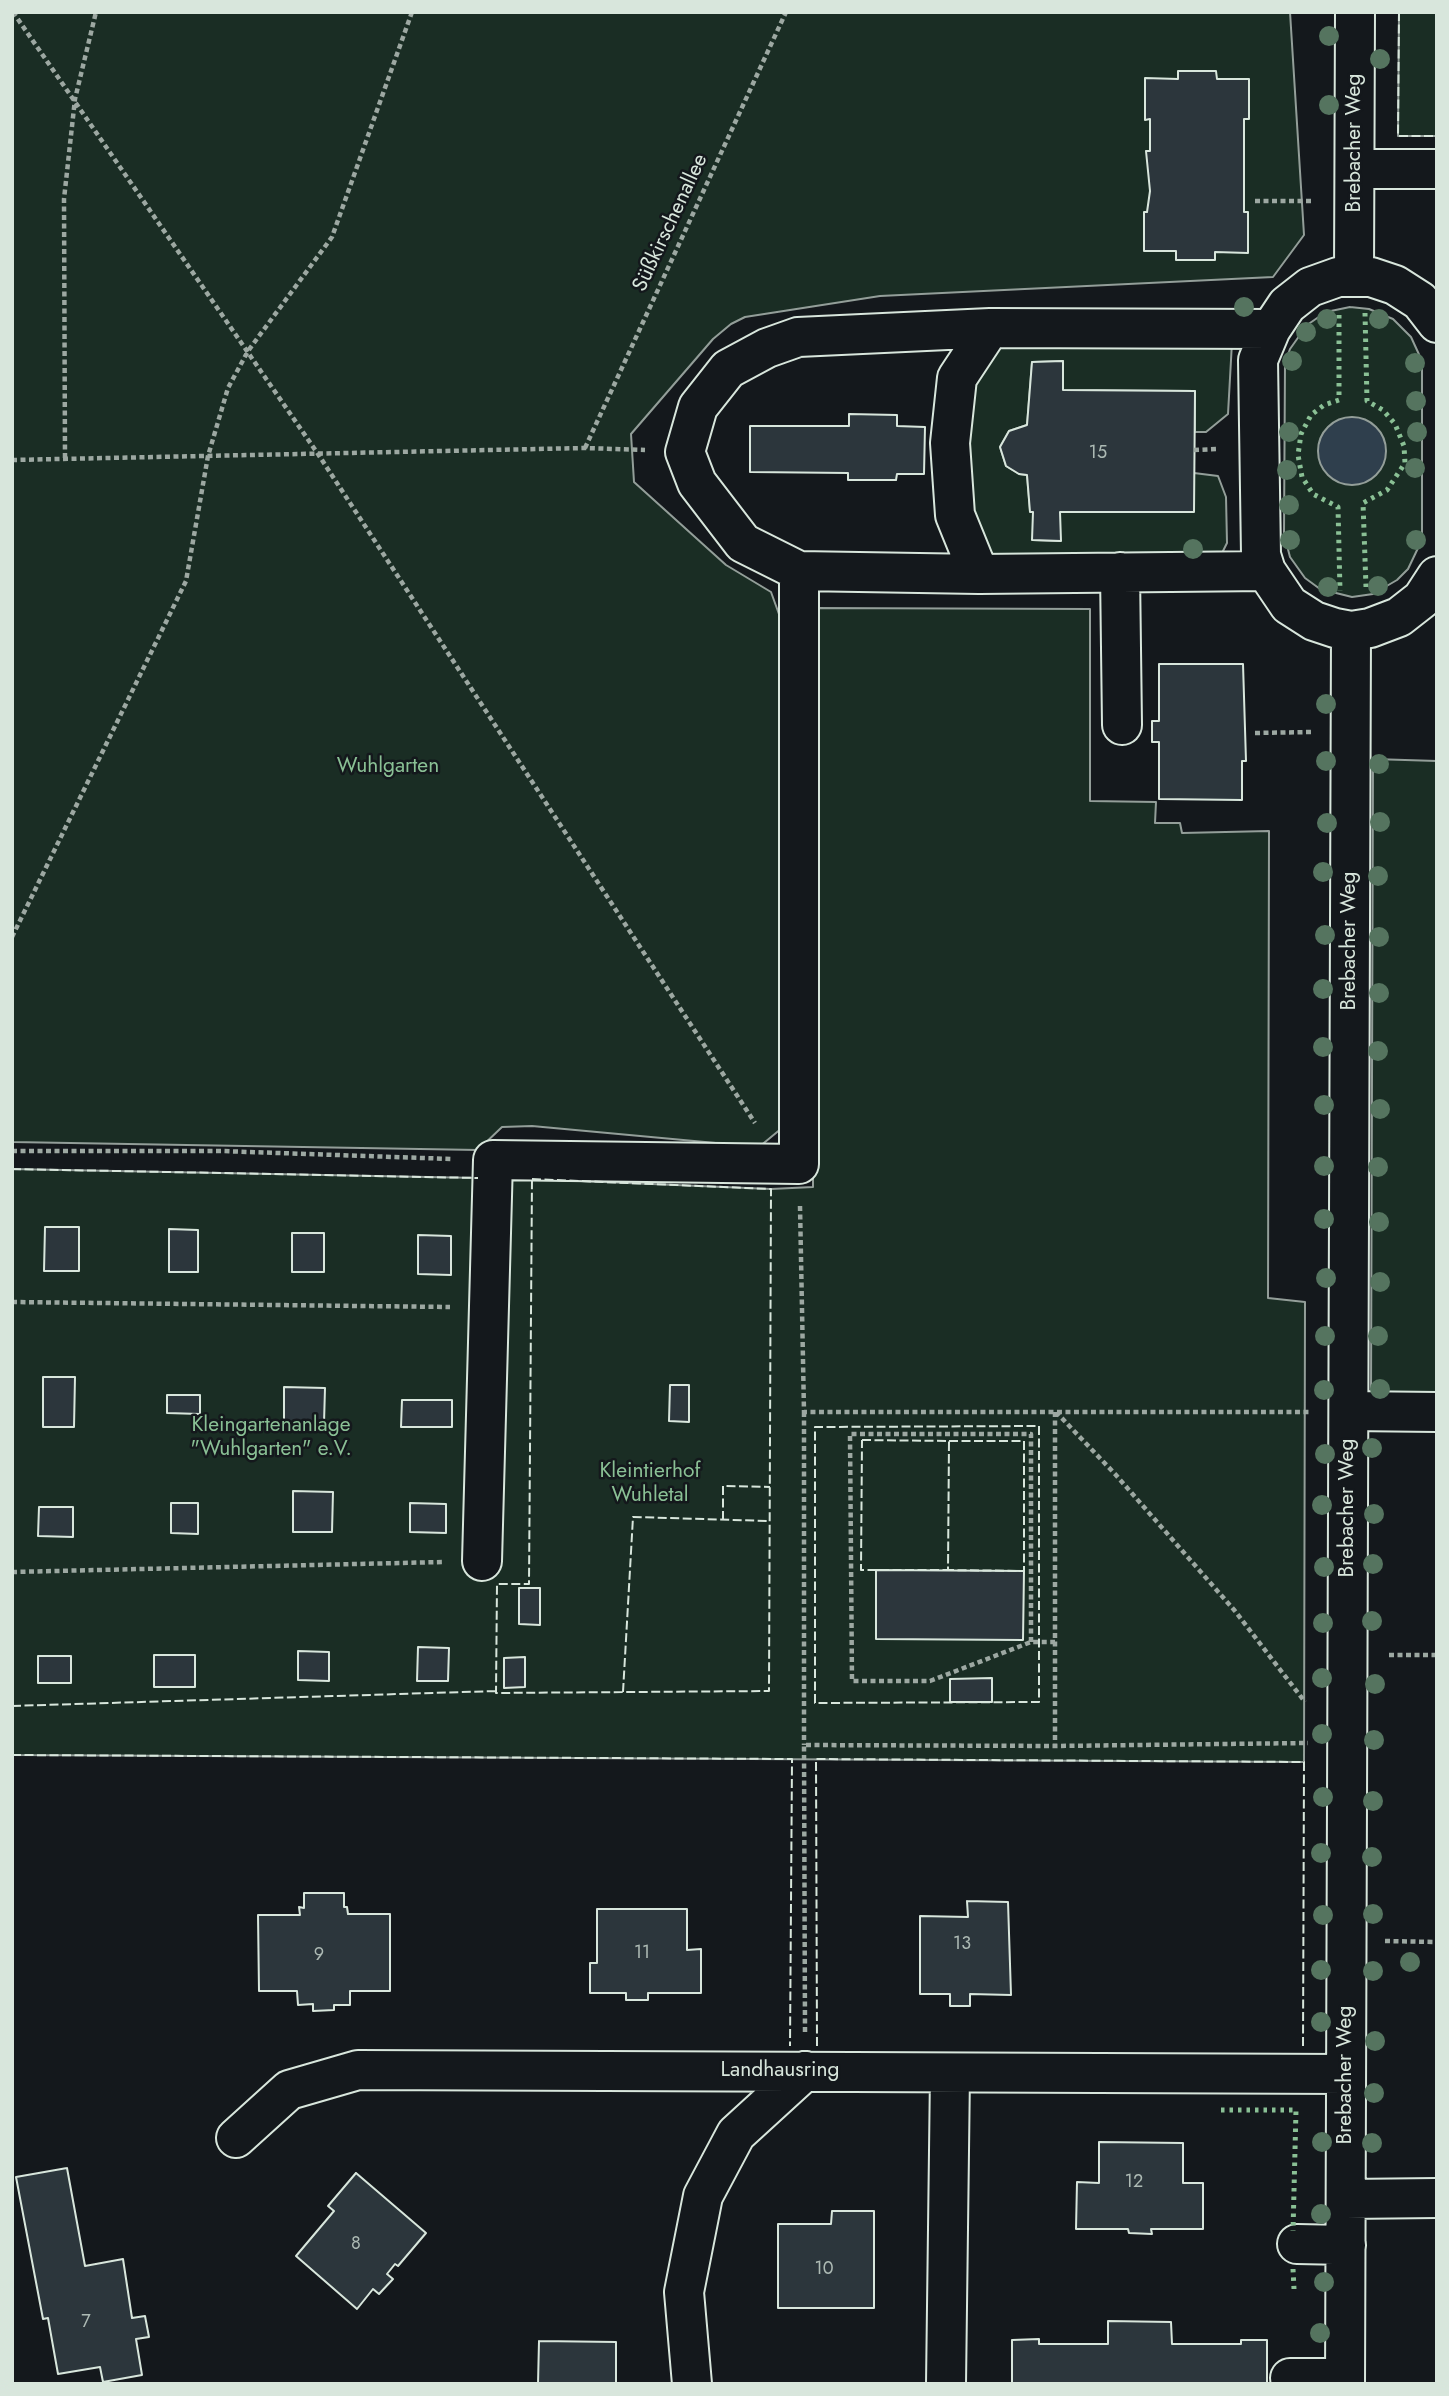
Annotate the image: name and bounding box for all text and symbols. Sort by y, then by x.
street label: Brebacher Weg [1342,74,1368,212]
street label: Süßkirschenallee [628,150,714,296]
house number: 15 [1089,443,1107,465]
park label: Wuhlgarten [337,754,439,780]
street label: Brebacher Weg [1337,872,1363,1010]
park label: Kleingartenanlage "Wuhlgarten" e.V. [190,1413,352,1463]
street label: Brebacher Weg [1335,1439,1361,1577]
park label: Kleintierhof Wuhletal [599,1459,701,1509]
house number: 13 [953,1934,971,1956]
house number: 11 [634,1943,650,1965]
house number: 9 [314,1945,324,1967]
street label: Brebacher Weg [1333,2006,1359,2144]
street label: Landhausring [721,2058,839,2084]
house number: 12 [1125,2172,1143,2194]
house number: 8 [351,2234,361,2256]
house number: 10 [815,2259,833,2281]
house number: 7 [81,2312,91,2334]

